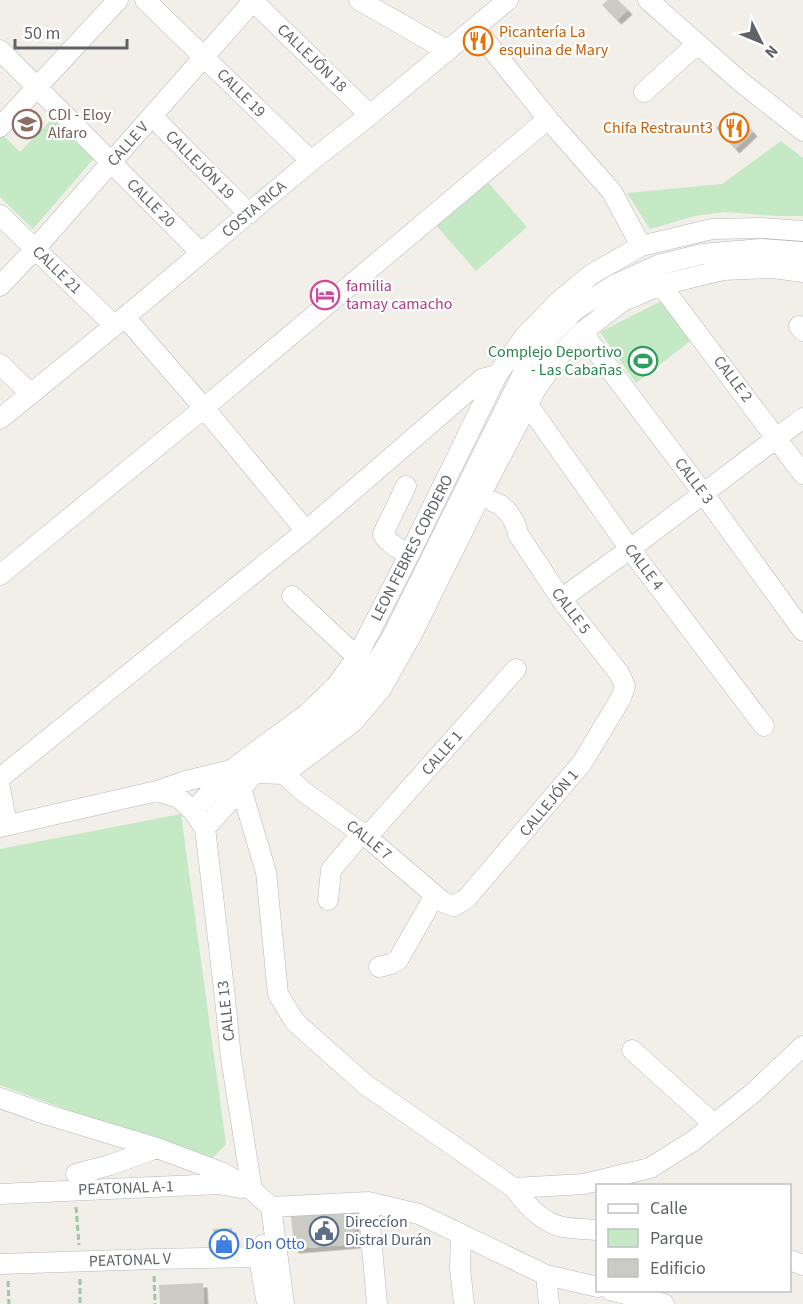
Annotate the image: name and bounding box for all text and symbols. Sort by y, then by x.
scale bar [15,12,128,50]
north arrow [731,12,791,72]
street label: CALLEJÓN 18 [272,19,352,97]
text: 50 m [24,21,60,46]
place label: Picantería La esquina de Mary [499,21,609,61]
restaurant icon: Picantería La esquina de Mary [462,25,494,57]
text: N [760,40,783,63]
street label: CALLE 19 [212,64,270,122]
place label: CDI - Eloy Alfaro [48,104,112,144]
school or university icon: CDI - Eloy Alfaro [11,108,43,140]
restaurant icon: Chifa Restraunt3 [718,112,750,144]
street label: CALLE V [102,116,154,171]
place label: Chifa Restraunt3 [603,117,713,139]
street label: CALLEJÓN 19 [161,126,239,204]
street label: CALLE 20 [122,174,180,232]
street label: COSTA RICA [217,175,291,243]
street label: CALLE 21 [27,241,87,299]
place label: familia tamay camacho [346,275,452,315]
hotel icon: familia tamay camacho [309,279,341,311]
place label: Complejo Deportivo - Las Cabañas [488,341,622,381]
sports icon: Complejo Deportivo - Las Cabañas [627,345,659,377]
street label: CALLE 2 [708,351,758,407]
street label: CALLE 3 [669,453,719,509]
street label: LEON FEBRES CORDERO [365,471,459,625]
street label: CALLE 4 [619,539,669,595]
street label: CALLE 5 [546,583,596,639]
street label: CALLE 1 [416,726,468,780]
street label: CALLEJÓN 1 [514,765,584,841]
street label: CALLE 7 [341,815,397,865]
street label: CALLE 13 [212,980,240,1042]
street label: PEATONAL A-1 [78,1175,174,1201]
legend [596,1184,791,1292]
text: Calle [650,1196,688,1221]
place label: Direccíon Distral Durán [345,1211,432,1251]
public building icon: Direccíon Distral Durán [308,1215,340,1247]
text: Parque [650,1226,703,1251]
shop icon: Don Otto [208,1228,240,1260]
place label: Don Otto [245,1233,305,1255]
street label: PEATONAL V [88,1248,172,1272]
text: Edificio [650,1256,706,1281]

